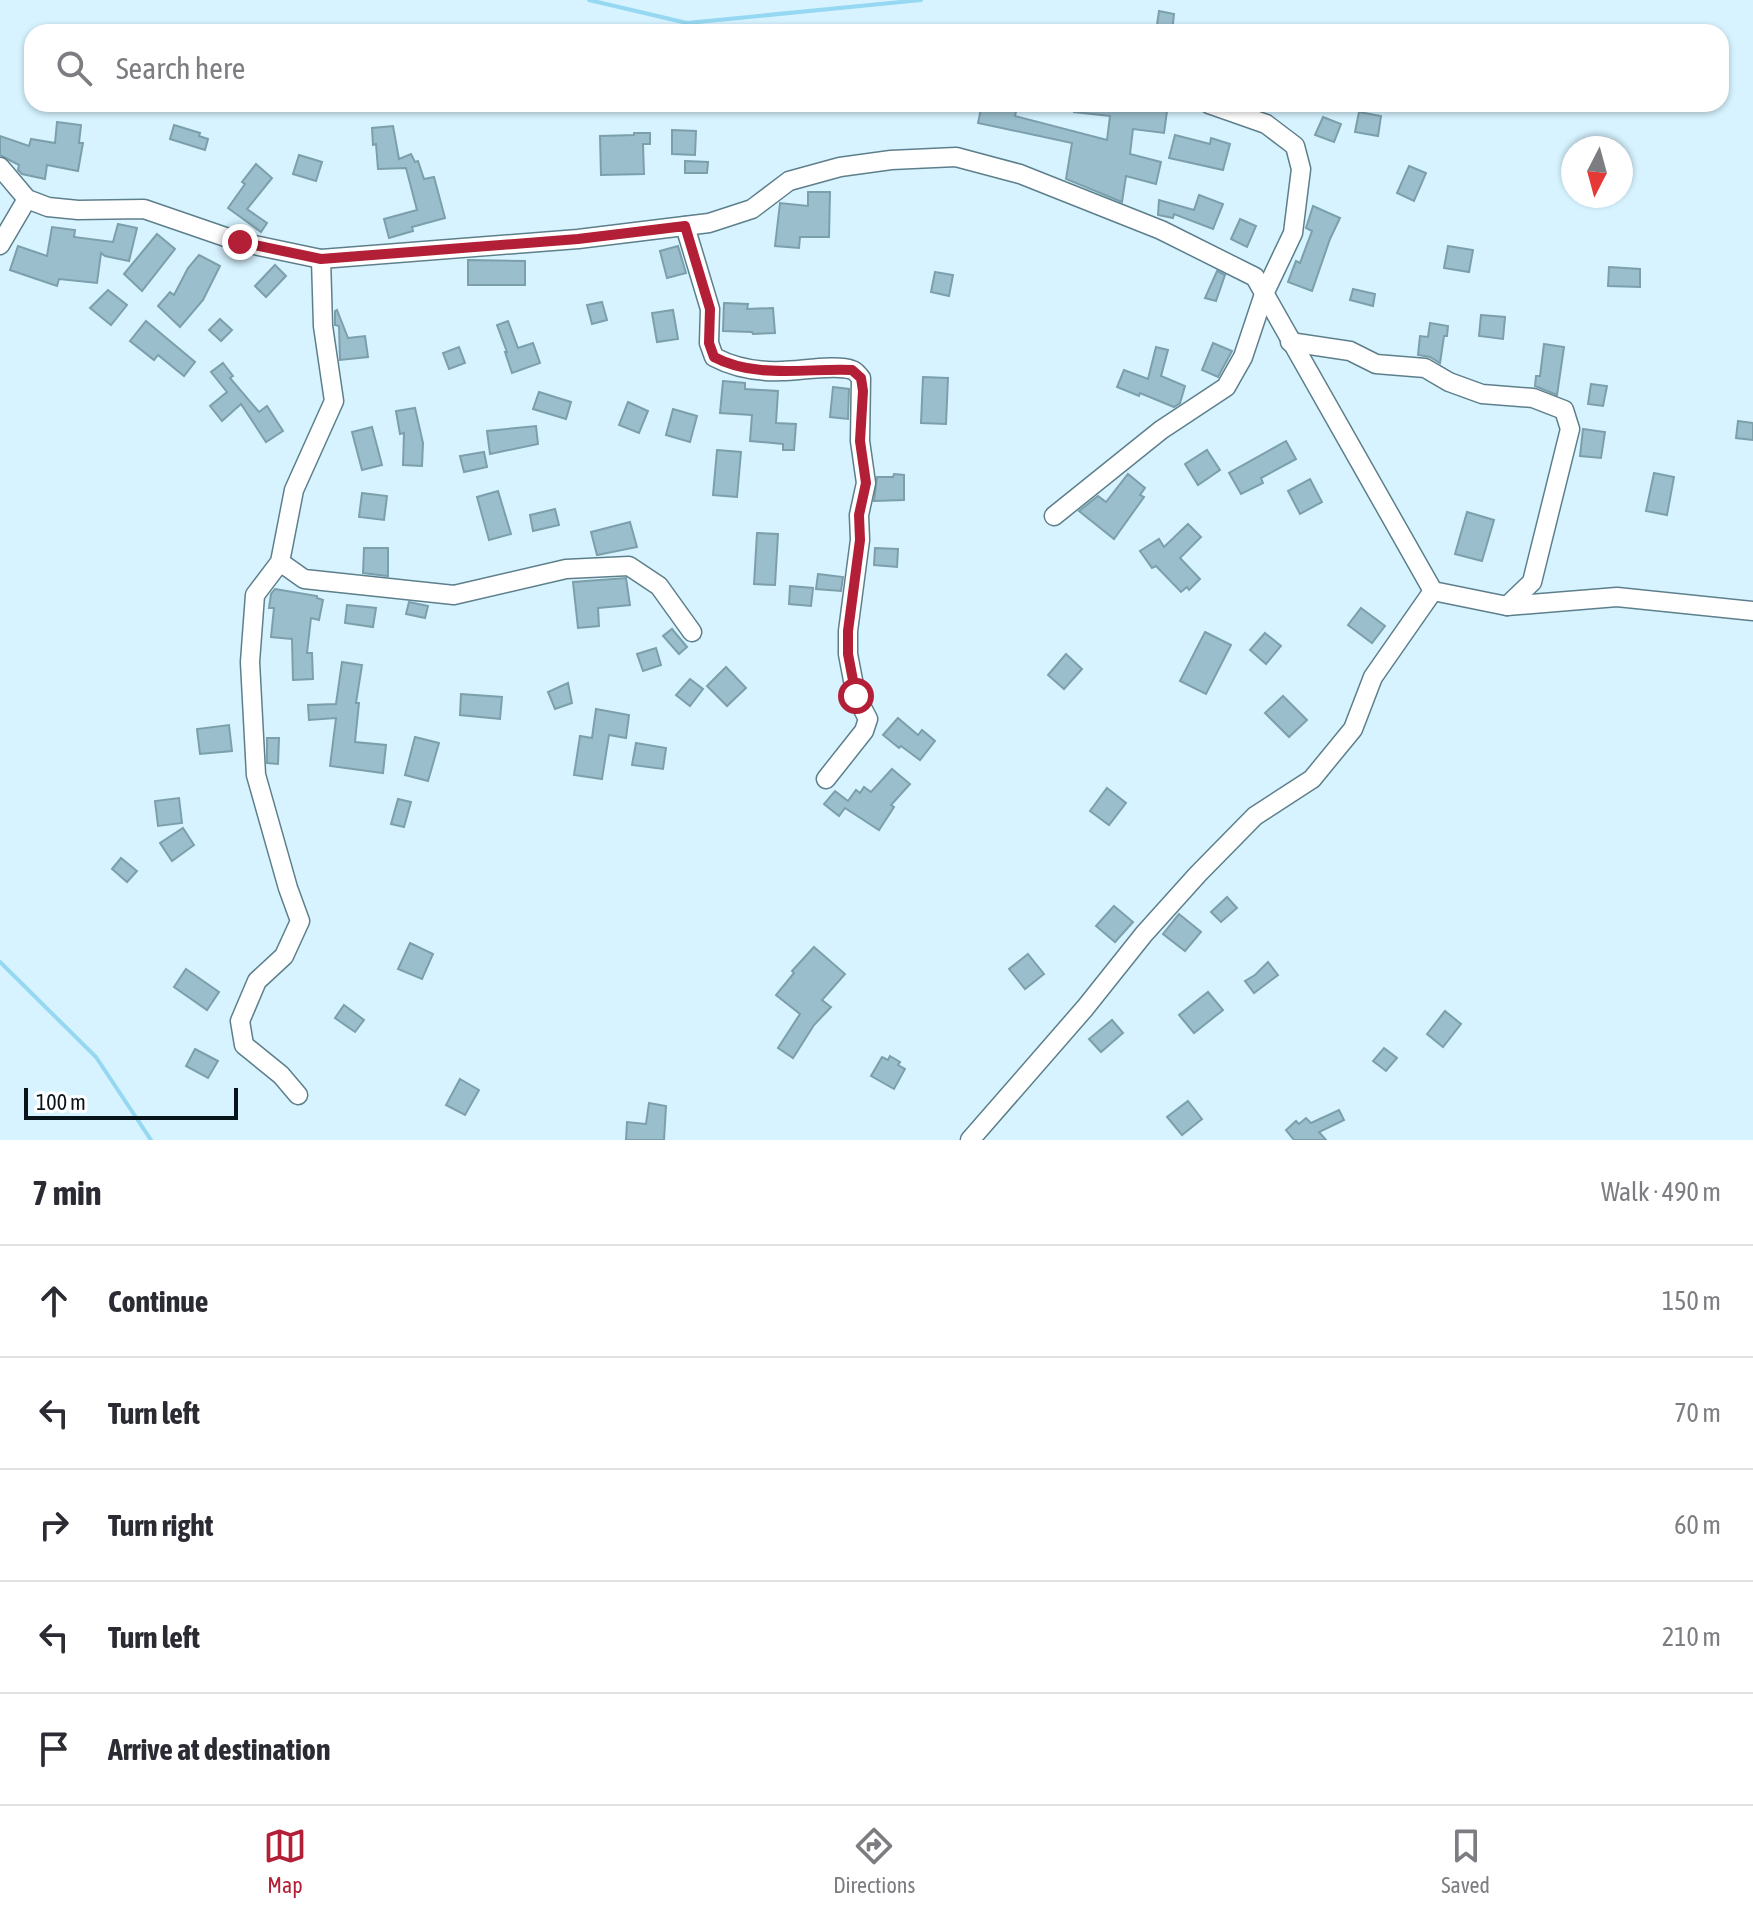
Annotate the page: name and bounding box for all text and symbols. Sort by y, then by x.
search box [24,24,1729,112]
icon: search [52,46,96,90]
text: Search here [116,51,245,85]
north arrow [1561,136,1633,208]
route end [222,224,258,260]
route start [838,678,874,714]
scale bar [24,1084,238,1120]
text: 100 m [36,1089,86,1115]
text: 7 min [32,1173,101,1212]
text: Walk · 490 m [1601,1177,1721,1207]
icon: ahead [32,1279,76,1323]
text: Continue [108,1284,208,1318]
text: 150 m [1662,1286,1721,1316]
icon: left [32,1391,76,1435]
text: Turn left [108,1396,200,1430]
text: 70 m [1674,1398,1721,1428]
icon: right [32,1503,76,1547]
text: Turn right [108,1508,214,1542]
text: 60 m [1674,1510,1721,1540]
icon: left [32,1615,76,1659]
text: Turn left [108,1620,200,1654]
text: 210 m [1662,1622,1721,1652]
icon: arrive [32,1727,76,1771]
text: Arrive at destination [108,1732,330,1766]
tab: Map [263,1824,307,1898]
tab: Directions [833,1824,915,1898]
tab: Saved [1441,1824,1490,1898]

